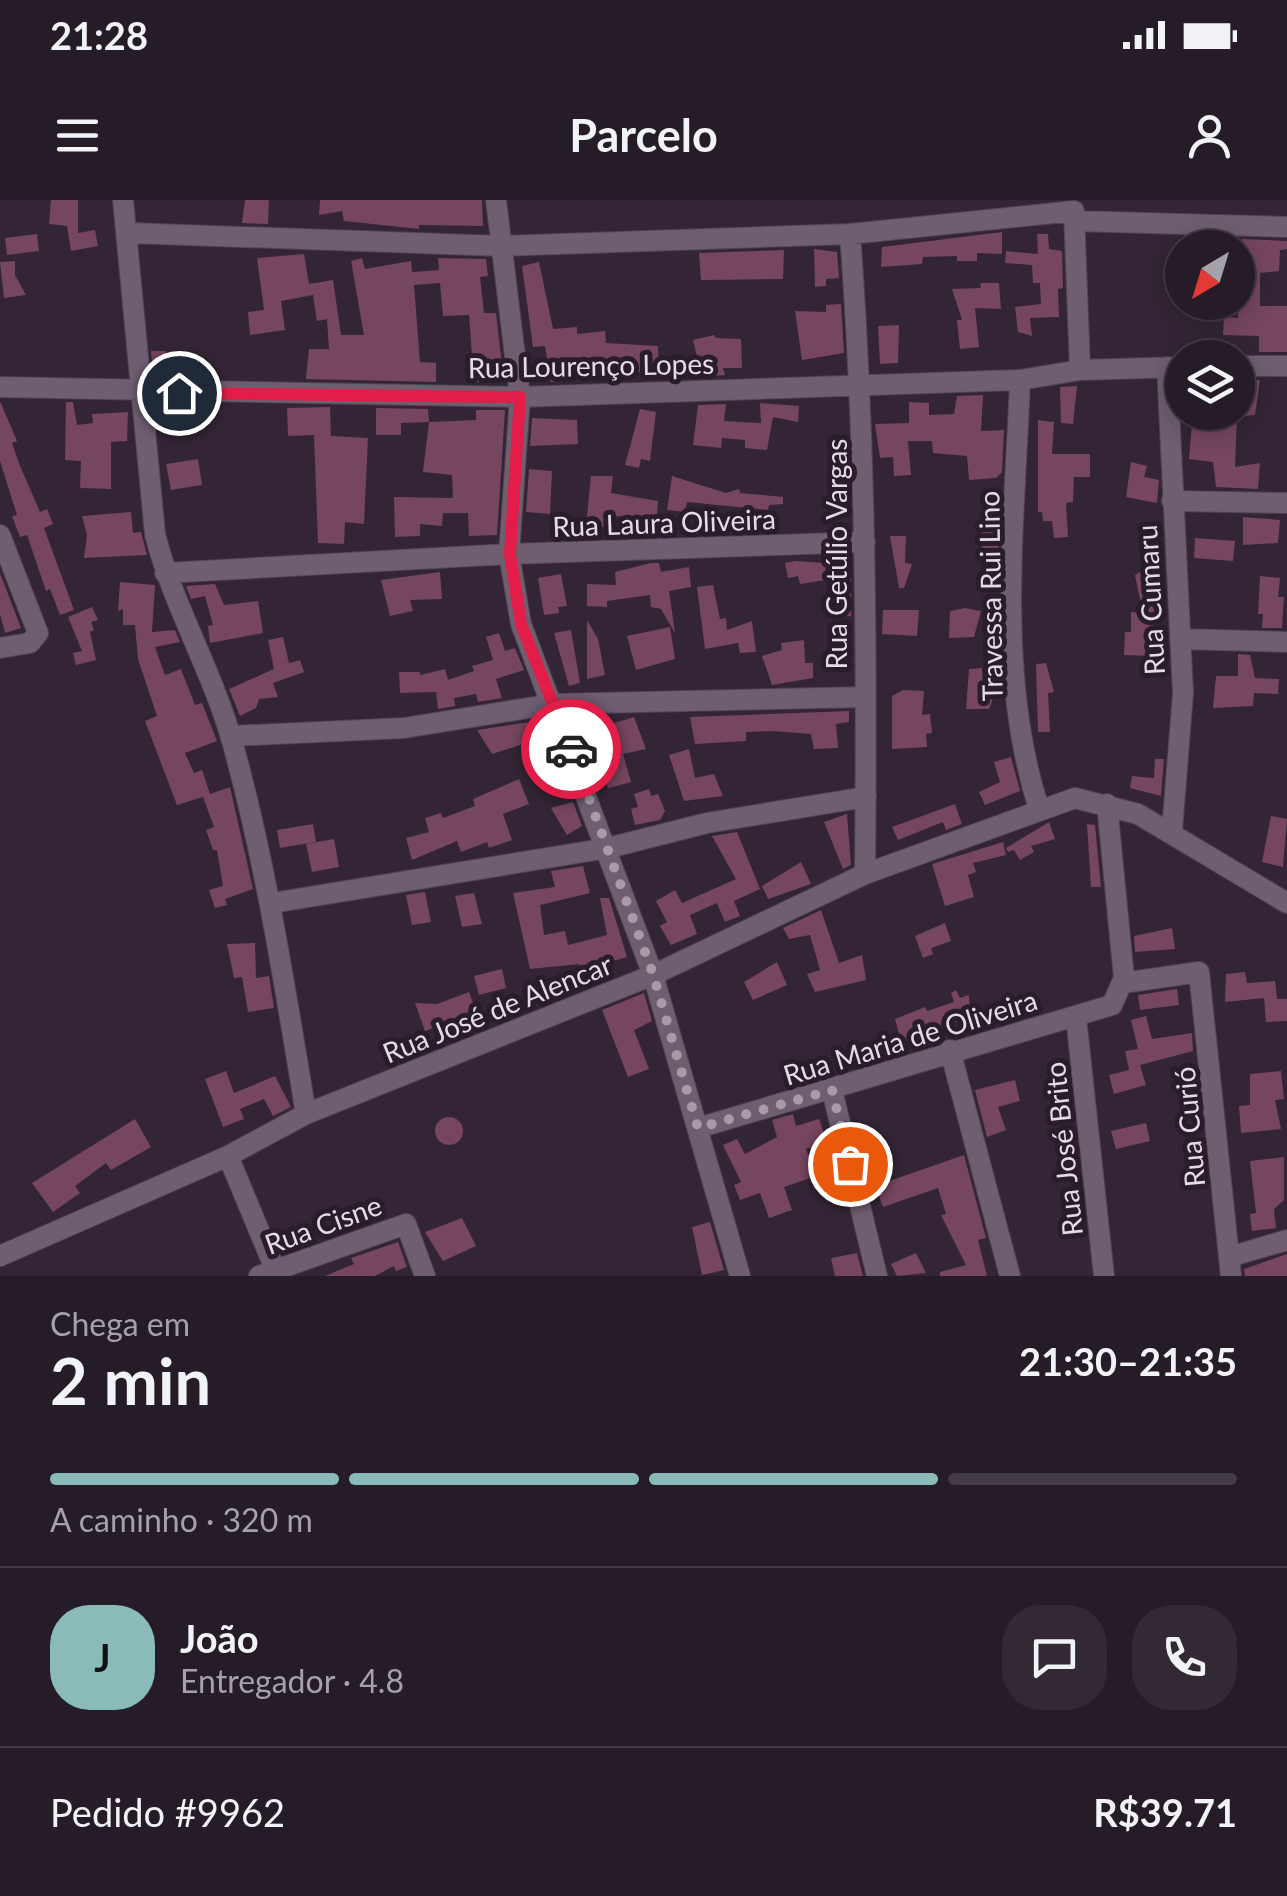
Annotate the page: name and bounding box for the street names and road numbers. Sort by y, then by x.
street label: Rua Lourenço Lopes [467,346,715,384]
street label: Rua Getúlio Vargas [819,439,853,669]
street label: Travessa Rui Lino [971,491,1009,701]
street label: Rua Laura Oliveira [552,501,776,543]
street label: Rua Cumaru [1129,524,1171,676]
street label: Rua José de Alencar [377,946,617,1070]
street label: Rua Maria de Oliveira [779,982,1041,1092]
street label: Rua José Brito [1037,1060,1089,1238]
street label: Rua Curió [1167,1065,1211,1189]
street label: Rua Cisne [260,1187,386,1261]

